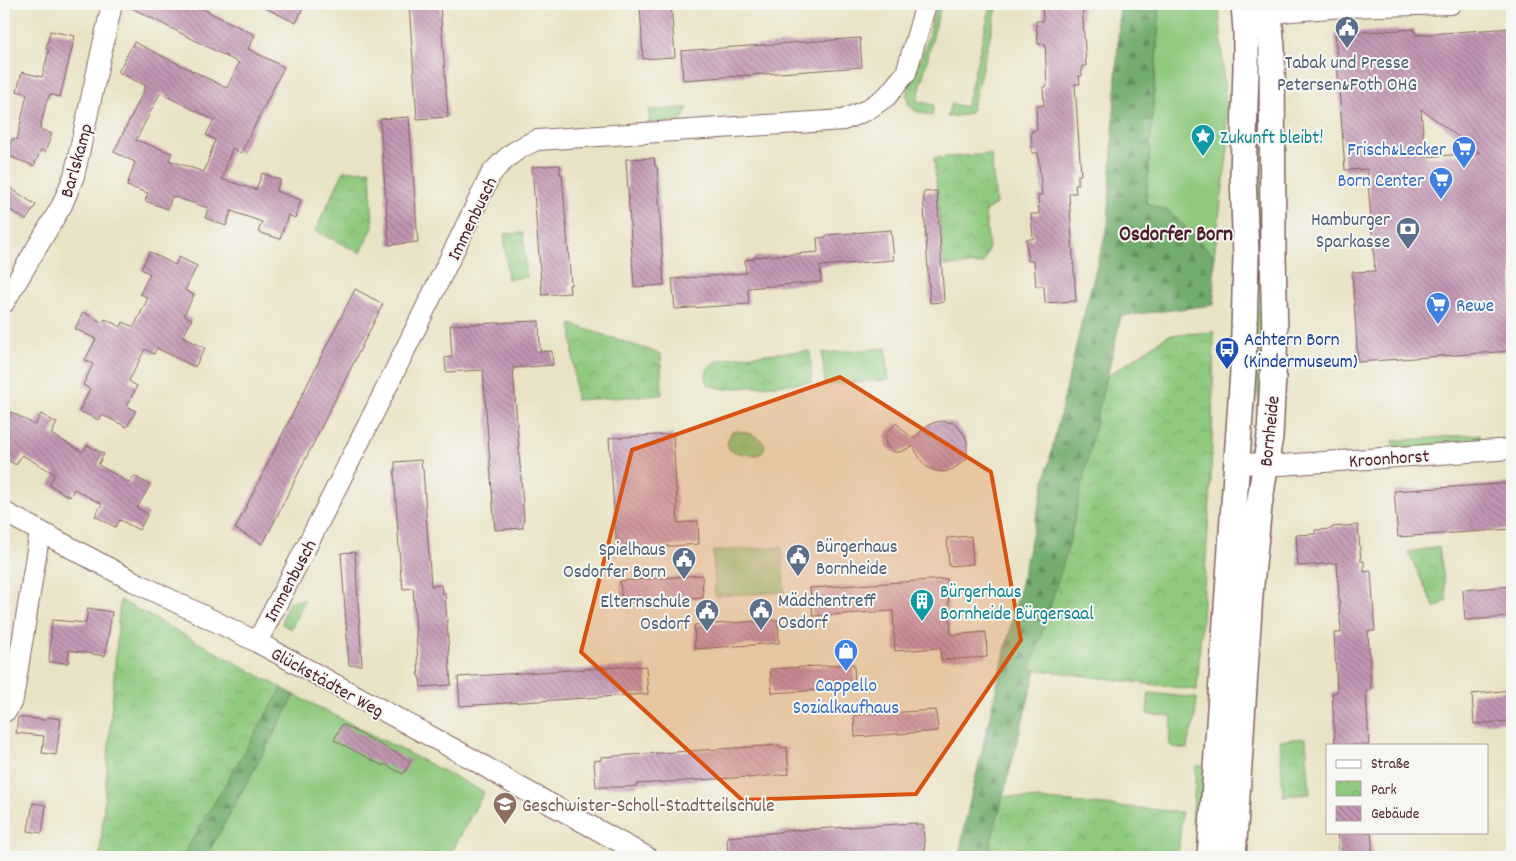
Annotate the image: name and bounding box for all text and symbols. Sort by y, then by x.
public building icon: Tabak und Presse Petersen&Foth OHG [1334,15,1360,49]
place label: Tabak und Presse Petersen&Foth OHG [1277,51,1417,100]
street label: Barlskamp [55,121,102,201]
place icon: Zukunft bleibt! [1190,123,1216,157]
place label: Zukunft bleibt! [1220,126,1323,153]
supermarket icon: Frisch&Lecker [1451,135,1477,169]
place label: Frisch&Lecker [1347,138,1446,165]
supermarket icon: Born Center [1428,166,1454,200]
place label: Born Center [1337,169,1424,196]
street label: Immenbusch [442,173,506,266]
place label: Hamburger Sparkasse [1311,208,1390,257]
bank icon: Hamburger Sparkasse [1395,216,1421,250]
district label: Osdorfer Born [1119,221,1233,251]
supermarket icon: Rewe [1425,291,1451,325]
place label: Rewe [1456,294,1494,321]
place label: Achtern Born (Kindermuseum) [1244,328,1358,377]
bus stop icon: Achtern Born (Kindermuseum) [1214,336,1240,370]
street label: Bornheide [1254,395,1289,468]
street label: Kroonhorst [1348,444,1430,477]
place label: Bürgerhaus Bornheide [816,535,898,584]
street label: Immenbusch [259,536,325,628]
place label: Spielhaus Osdorfer Born [563,538,666,587]
public building icon: Bürgerhaus Bornheide [785,543,811,577]
public building icon: Spielhaus Osdorfer Born [671,546,697,580]
place label: Bürgerhaus Bornheide Bürgersaal [940,580,1094,629]
building icon: Bürgerhaus Bornheide Bürgersaal [909,588,935,622]
place label: Mädchentreff Osdorf [778,589,876,638]
place label: Elternschule Osdorf [600,590,691,639]
public building icon: Mädchentreff Osdorf [748,597,774,631]
public building icon: Elternschule Osdorf [694,598,720,632]
shop icon: Cappello Sozialkaufhaus [833,638,859,672]
street label: Glückstädter Weg [265,642,388,726]
place label: Cappello Sozialkaufhaus [793,674,899,723]
legend [1326,744,1488,834]
text: Straße [1371,754,1410,776]
text: Park [1371,780,1397,802]
school or university icon: Geschwister-Scholl-Stadtteilschule [492,791,518,825]
place label: Geschwister-Scholl-Stadtteilschule [522,794,775,821]
text: Gebäude [1371,804,1420,826]

